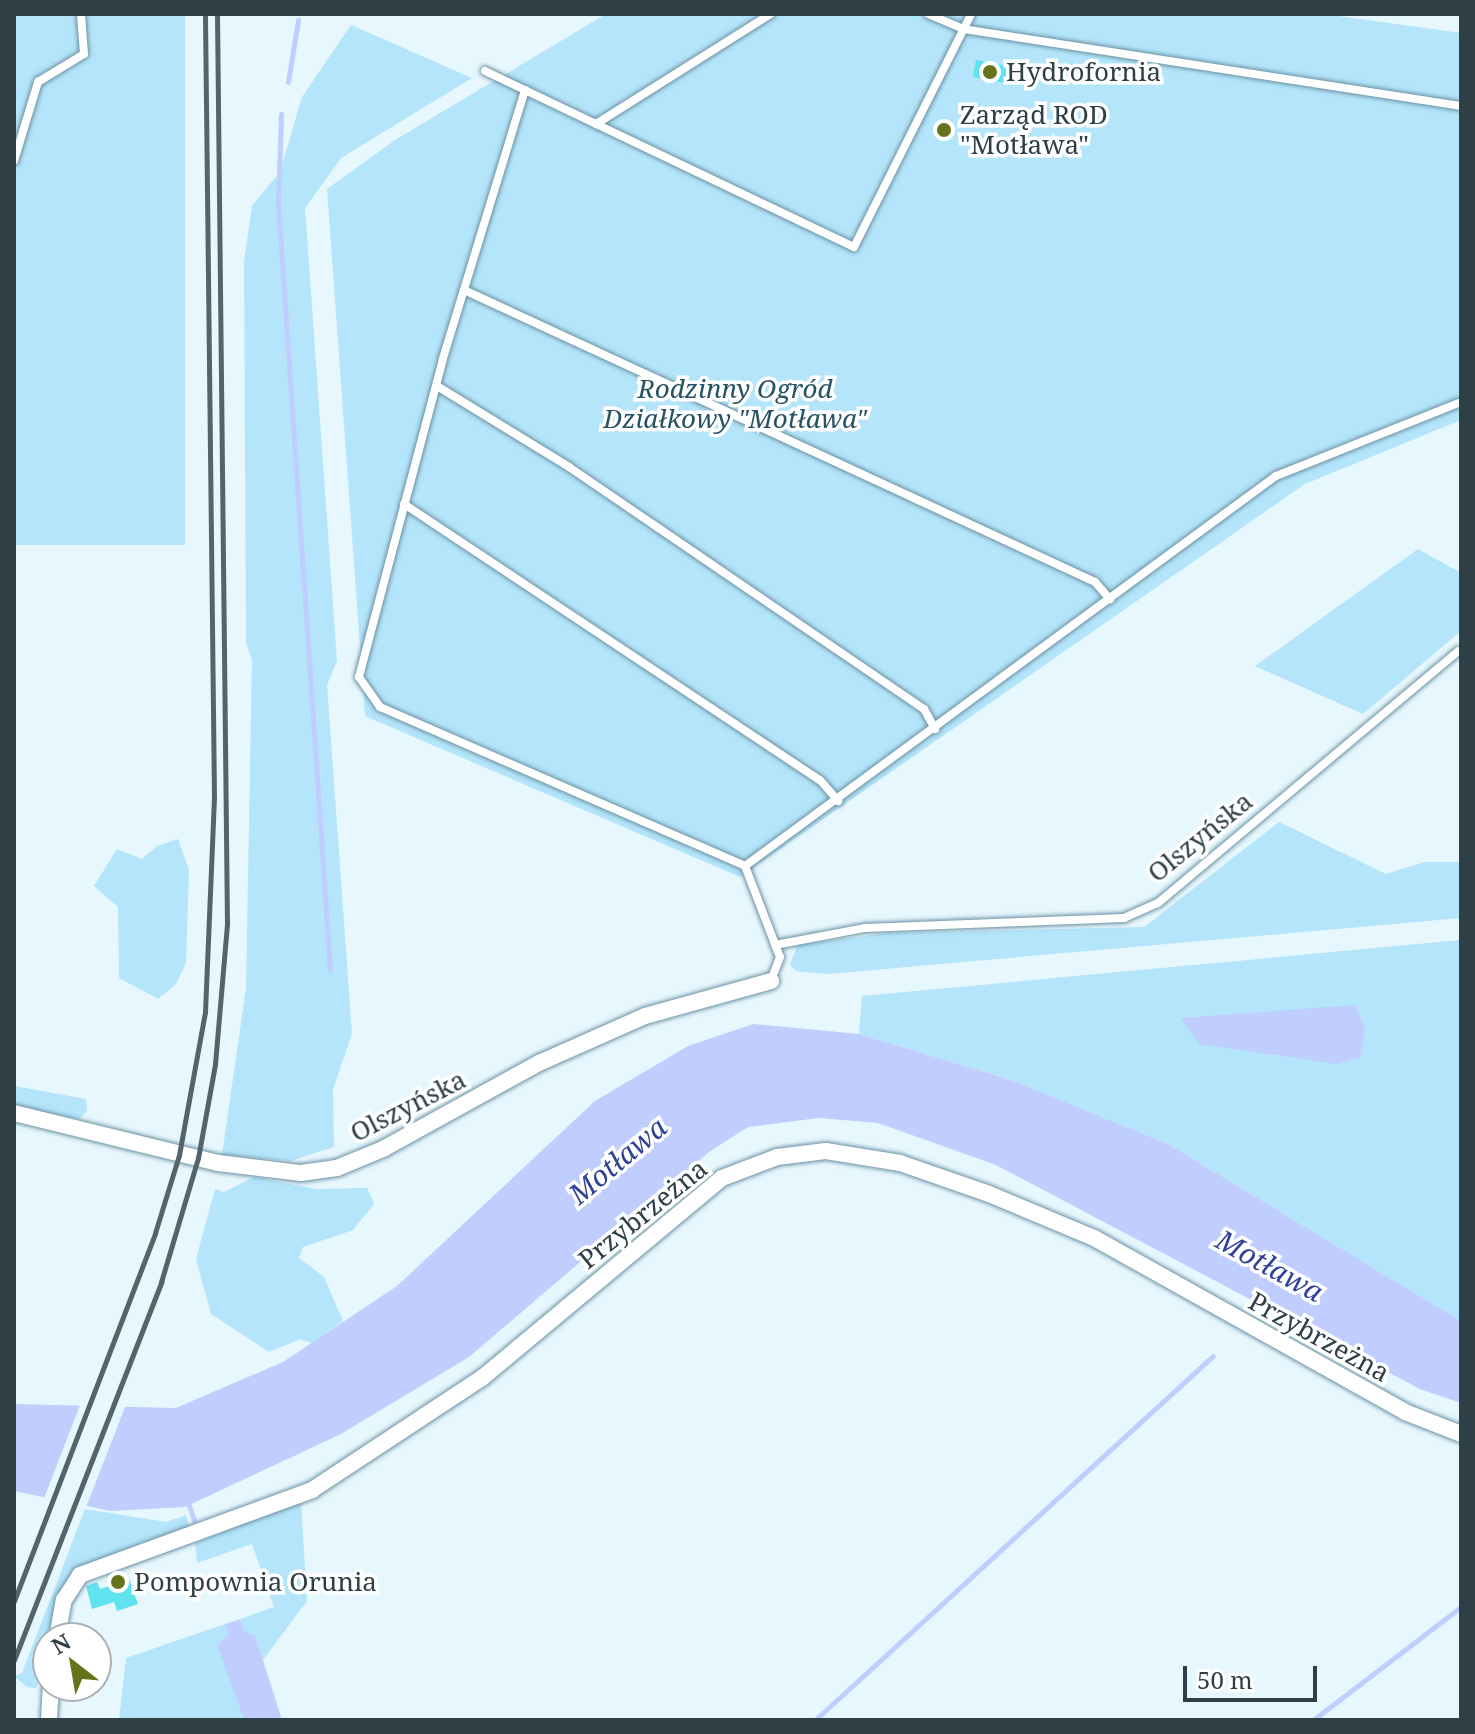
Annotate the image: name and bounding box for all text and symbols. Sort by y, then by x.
place label: Hydrofornia [1006,56,1161,88]
marker: Hydrofornia [981,63,999,81]
place label: Zarząd ROD "Motława" [960,99,1108,160]
marker: Zarząd ROD "Motława" [935,121,953,139]
park label: Rodzinny Ogród Działkowy "Motława" [603,373,867,434]
street label: Olszyńska [1141,785,1259,889]
street label: Olszyńska [345,1064,471,1148]
water label: Motława [561,1110,673,1210]
street label: Przybrzeżna [573,1153,713,1275]
water label: Motława [1211,1222,1329,1308]
street label: Przybrzeżna [1243,1286,1395,1388]
place label: Pompownia Orunia [134,1566,377,1598]
marker: Pompownia Orunia [109,1573,127,1591]
north arrow [32,1622,112,1702]
text: N [46,1626,76,1660]
scale bar [1187,1650,1321,1700]
text: 50 m [1197,1663,1253,1696]

